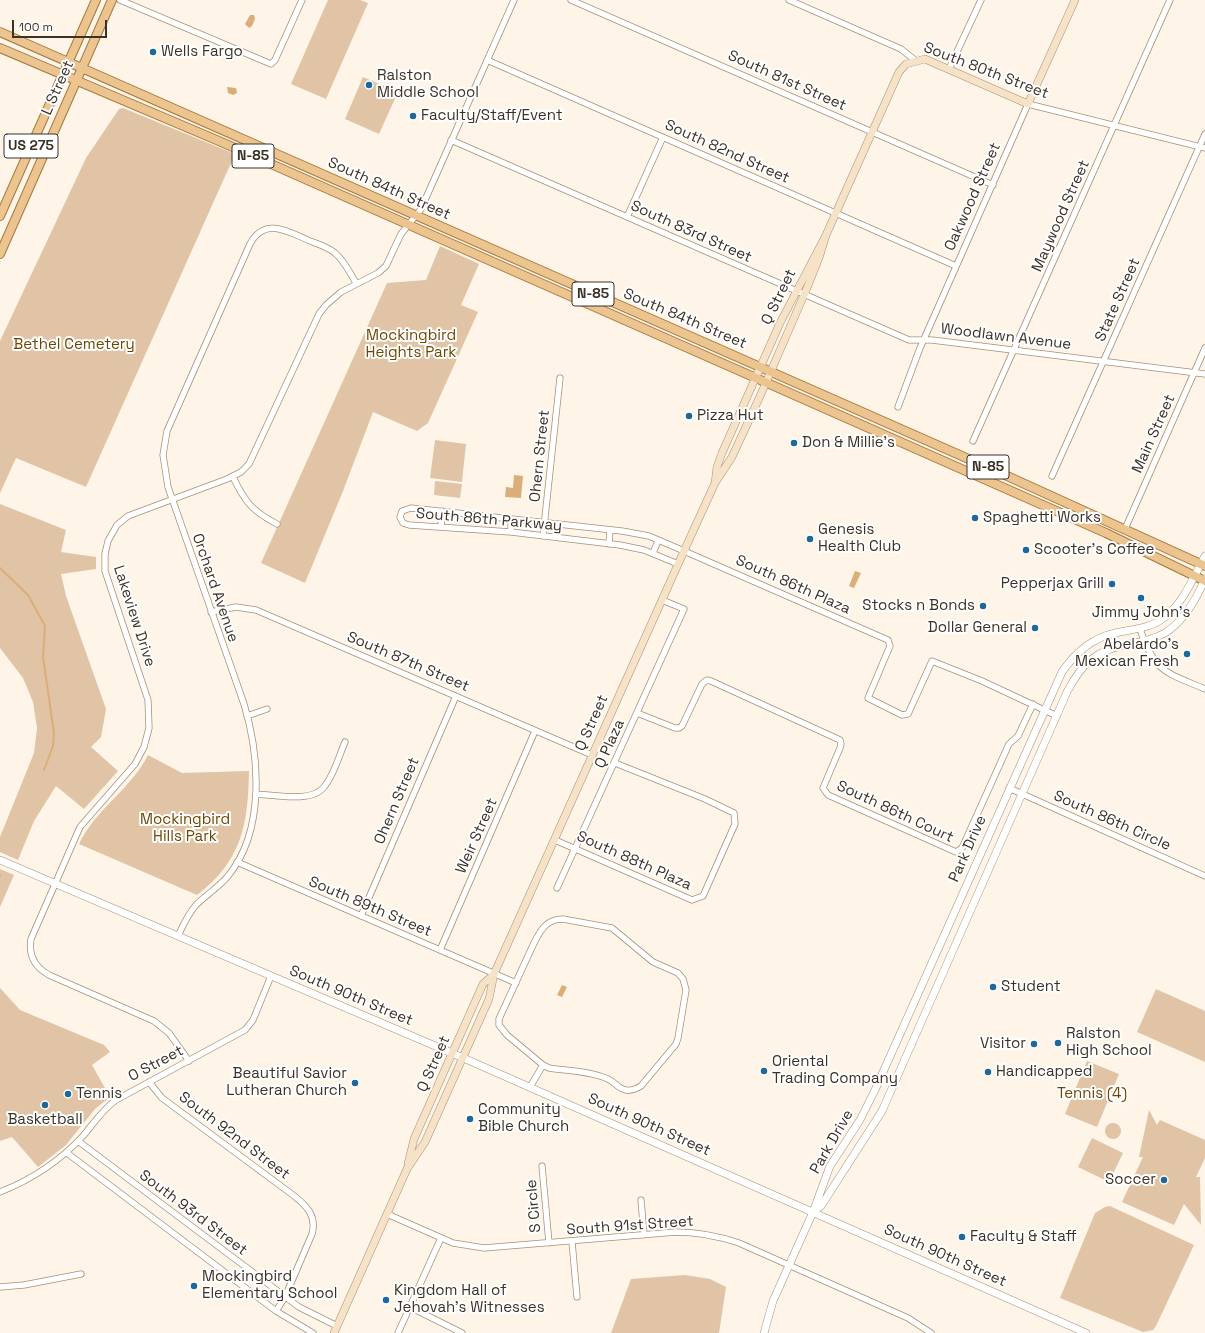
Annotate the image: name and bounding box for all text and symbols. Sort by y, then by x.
scale bar [14,12,109,38]
text: 100 m [19,19,53,35]
street label: South 80th Street [921,39,1051,103]
place label: Wells Fargo [161,43,243,61]
marker: Wells Fargo [148,47,158,57]
street label: South 81st Street [725,47,849,115]
street label: L Street [38,58,78,118]
place label: Ralston Middle School [377,67,479,102]
marker: Ralston Middle School [364,80,374,90]
place label: Faculty/Staff/Event [421,107,563,125]
marker: Faculty/Staff/Event [408,111,418,121]
street label: South 82nd Street [662,116,792,188]
road number: US 275 [4,134,58,158]
street label: Oakwood Street [941,140,1005,254]
road number: N-85 [232,144,274,168]
street label: South 84th Street [325,154,453,224]
street label: Maywood Street [1028,157,1094,275]
street label: South 83rd Street [628,197,754,267]
street label: State Street [1092,255,1144,345]
street label: Q Street [758,266,800,328]
road number: N-85 [572,282,614,306]
street label: South 84th Street [621,285,749,353]
street label: Woodlawn Avenue [940,320,1072,354]
park label: Mockingbird Heights Park [366,327,456,362]
park label: Bethel Cemetery [13,336,135,354]
street label: Main Street [1129,392,1179,476]
place label: Pizza Hut [697,407,764,425]
street label: Ohern Street [526,409,554,503]
marker: Pizza Hut [684,411,694,421]
place label: Don & Millie's [802,434,895,452]
marker: Don & Millie's [789,438,799,448]
road number: N-85 [967,455,1009,479]
street label: South 86th Parkway [415,505,563,535]
place label: Spaghetti Works [983,509,1101,527]
marker: Spaghetti Works [970,513,980,523]
place label: Genesis Health Club [818,521,901,556]
street label: Orchard Avenue [188,531,242,645]
marker: Genesis Health Club [805,534,815,544]
place label: Scooter's Coffee [1034,541,1155,559]
marker: Scooter's Coffee [1021,545,1031,555]
street label: South 86th Plaza [733,552,853,618]
street label: Lakeview Drive [109,563,159,669]
place label: Pepperjax Grill [1001,575,1104,593]
marker: Pepperjax Grill [1107,579,1117,589]
marker: Jimmy John's [1136,593,1146,603]
place label: Stocks n Bonds [862,597,975,615]
marker: Stocks n Bonds [978,601,988,611]
place label: Jimmy John's [1092,604,1190,622]
place label: Dollar General [928,619,1027,637]
marker: Dollar General [1030,623,1040,633]
street label: South 87th Street [344,628,472,696]
place label: Abelardo's Mexican Fresh [1075,636,1179,671]
marker: Abelardo's Mexican Fresh [1182,649,1192,659]
street label: Q Street [572,692,612,754]
street label: Q Plaza [591,717,629,771]
street label: Ohern Street [371,755,423,847]
street label: South 86th Court [834,777,956,847]
street label: South 86th Circle [1051,787,1173,855]
street label: Weir Street [452,795,502,877]
park label: Mockingbird Hills Park [140,811,230,846]
street label: Park Drive [945,813,991,885]
street label: South 88th Plaza [574,828,694,894]
street label: South 89th Street [306,873,434,941]
street label: South 90th Street [287,962,415,1030]
place label: Student [1001,978,1061,996]
marker: Student [988,982,998,992]
place label: Ralston High School [1066,1025,1152,1060]
street label: Q Street [414,1033,454,1095]
place label: Visitor [980,1035,1026,1053]
marker: Ralston High School [1053,1038,1063,1048]
marker: Visitor [1029,1039,1039,1049]
street label: O Street [125,1042,187,1086]
place label: Oriental Trading Company [772,1053,898,1088]
place label: Handicapped [996,1063,1092,1081]
place label: Beautiful Savior Lutheran Church [226,1065,347,1100]
marker: Oriental Trading Company [759,1066,769,1076]
marker: Handicapped [983,1067,993,1077]
marker: Beautiful Savior Lutheran Church [350,1078,360,1088]
place label: Tennis [76,1085,122,1103]
park label: Tennis (4) [1057,1085,1127,1103]
street label: South 92nd Street [175,1088,293,1184]
marker: Tennis [63,1089,73,1099]
street label: South 90th Street [585,1090,713,1160]
marker: Basketball [40,1100,50,1110]
place label: Community Bible Church [478,1101,569,1136]
street label: Park Drive [806,1107,858,1177]
place label: Basketball [7,1111,83,1129]
marker: Community Bible Church [465,1114,475,1124]
street label: South 93rd Street [135,1167,251,1259]
place label: Soccer [1105,1171,1156,1189]
marker: Soccer [1159,1175,1169,1185]
street label: S Circle [523,1179,545,1233]
street label: South 91st Street [566,1213,694,1239]
street label: South 90th Street [881,1221,1009,1291]
place label: Faculty & Staff [970,1228,1077,1246]
marker: Faculty & Staff [957,1232,967,1242]
place label: Mockingbird Elementary School [202,1268,338,1303]
marker: Mockingbird Elementary School [189,1281,199,1291]
place label: Kingdom Hall of Jehovah's Witnesses [394,1282,545,1317]
marker: Kingdom Hall of Jehovah's Witnesses [381,1295,391,1305]

